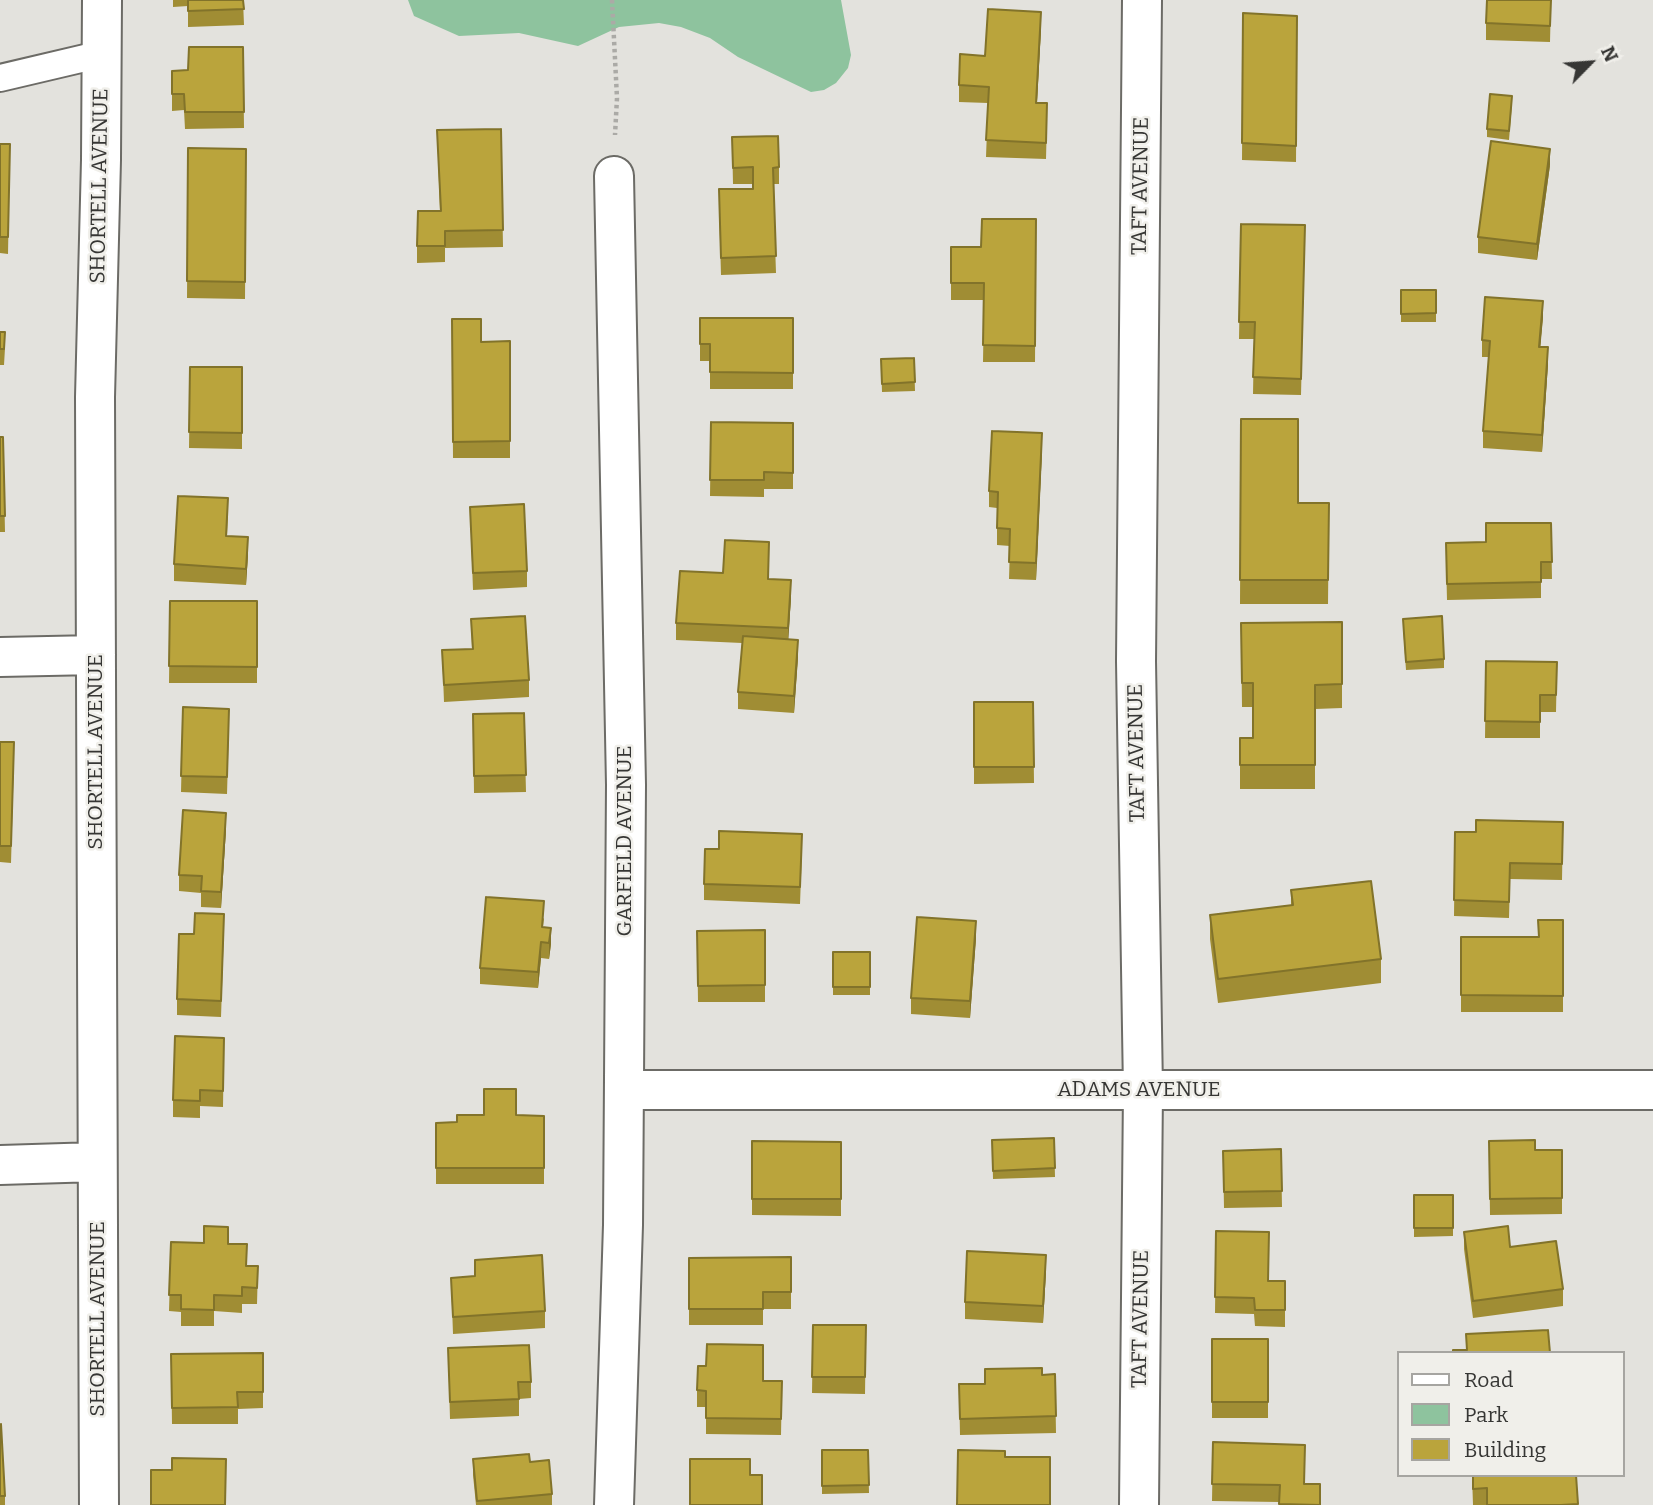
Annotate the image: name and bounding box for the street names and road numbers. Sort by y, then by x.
street label: SHORTELL AVENUE [86,88,114,284]
street label: TAFT AVENUE [1127,117,1155,255]
street label: SHORTELL AVENUE [83,654,109,850]
street label: TAFT AVENUE [1123,684,1151,822]
street label: GARFIELD AVENUE [612,745,638,937]
street label: ADAMS AVENUE [1057,1077,1221,1103]
street label: SHORTELL AVENUE [85,1221,111,1417]
street label: TAFT AVENUE [1127,1250,1155,1388]

